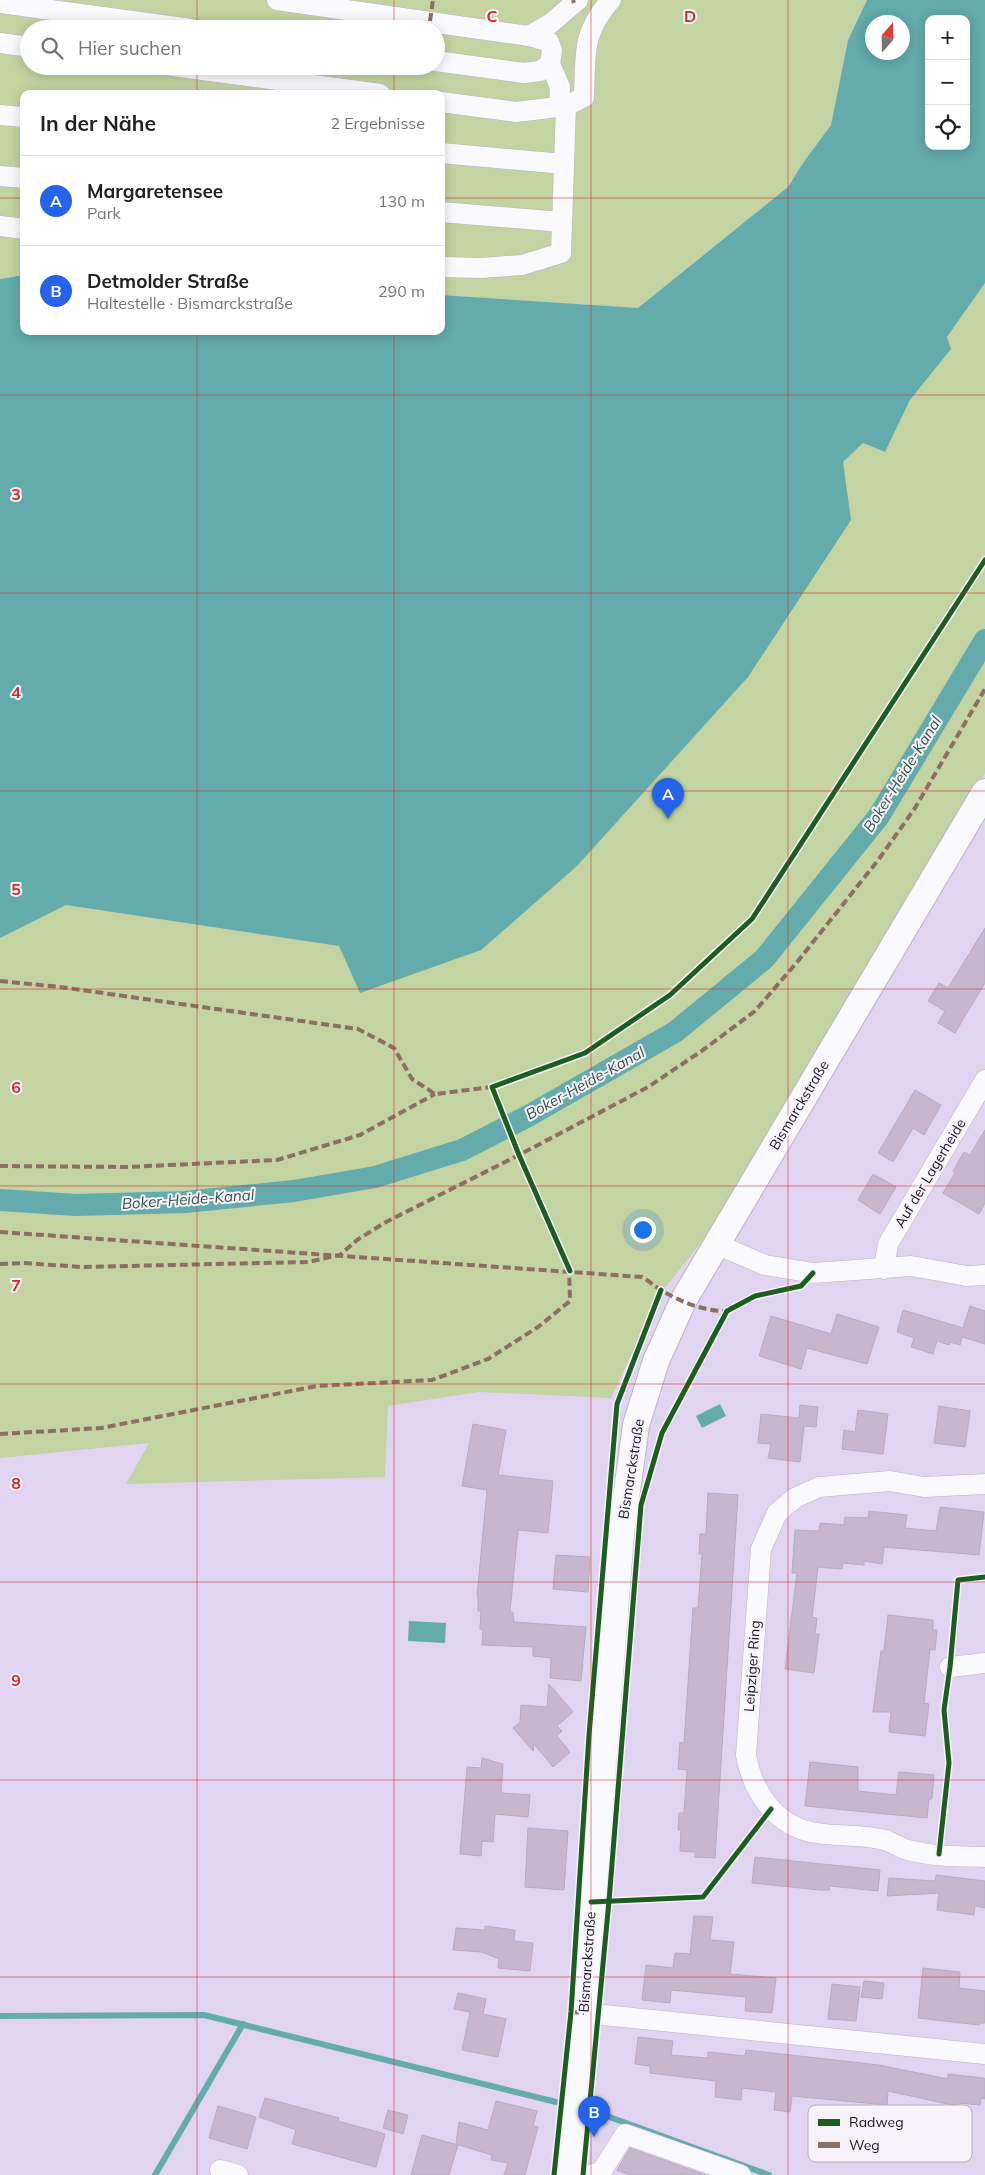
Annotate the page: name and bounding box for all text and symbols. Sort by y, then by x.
text: C [487,6,498,26]
text: D [684,6,696,26]
north arrow [865,15,910,60]
map controls [925,15,970,150]
button: + [925,15,970,60]
search box [20,20,445,75]
icon: search [38,34,66,62]
text: Hier suchen [78,36,182,60]
button: − [925,60,970,105]
button: locate [925,105,970,150]
text: In der Nähe [40,110,156,136]
text: 2 Ergebnisse [330,113,425,133]
text: Margaretensee [87,179,223,203]
text: A [50,191,62,211]
text: 130 m [378,191,425,211]
text: Park [87,203,121,223]
text: Detmolder Straße [87,269,249,293]
text: B [50,281,62,301]
text: 290 m [378,281,425,301]
text: Haltestelle · Bismarckstraße [87,293,293,313]
text: 3 [11,484,21,504]
text: 4 [11,682,21,702]
water label: Boker-Heide-Kanal [859,712,945,835]
pin: A [652,778,684,819]
text: 5 [11,879,21,899]
water label: Boker-Heide-Kanal [522,1042,648,1124]
street label: Bismarckstraße [765,1057,833,1153]
text: 6 [11,1077,21,1097]
street label: Auf der Lagerheide [890,1115,970,1231]
water label: Boker-Heide-Kanal [121,1185,255,1213]
your location [630,1217,656,1243]
text: 7 [11,1275,21,1295]
street label: Bismarckstraße [614,1418,648,1520]
text: 8 [11,1473,21,1493]
street label: Leipziger Ring [740,1620,764,1712]
text: 9 [11,1670,21,1690]
street label: Bismarckstraße [574,1911,600,2013]
pin: B [578,2096,610,2137]
legend [808,2105,972,2162]
text: Radweg [849,2113,904,2131]
text: Weg [849,2136,880,2154]

